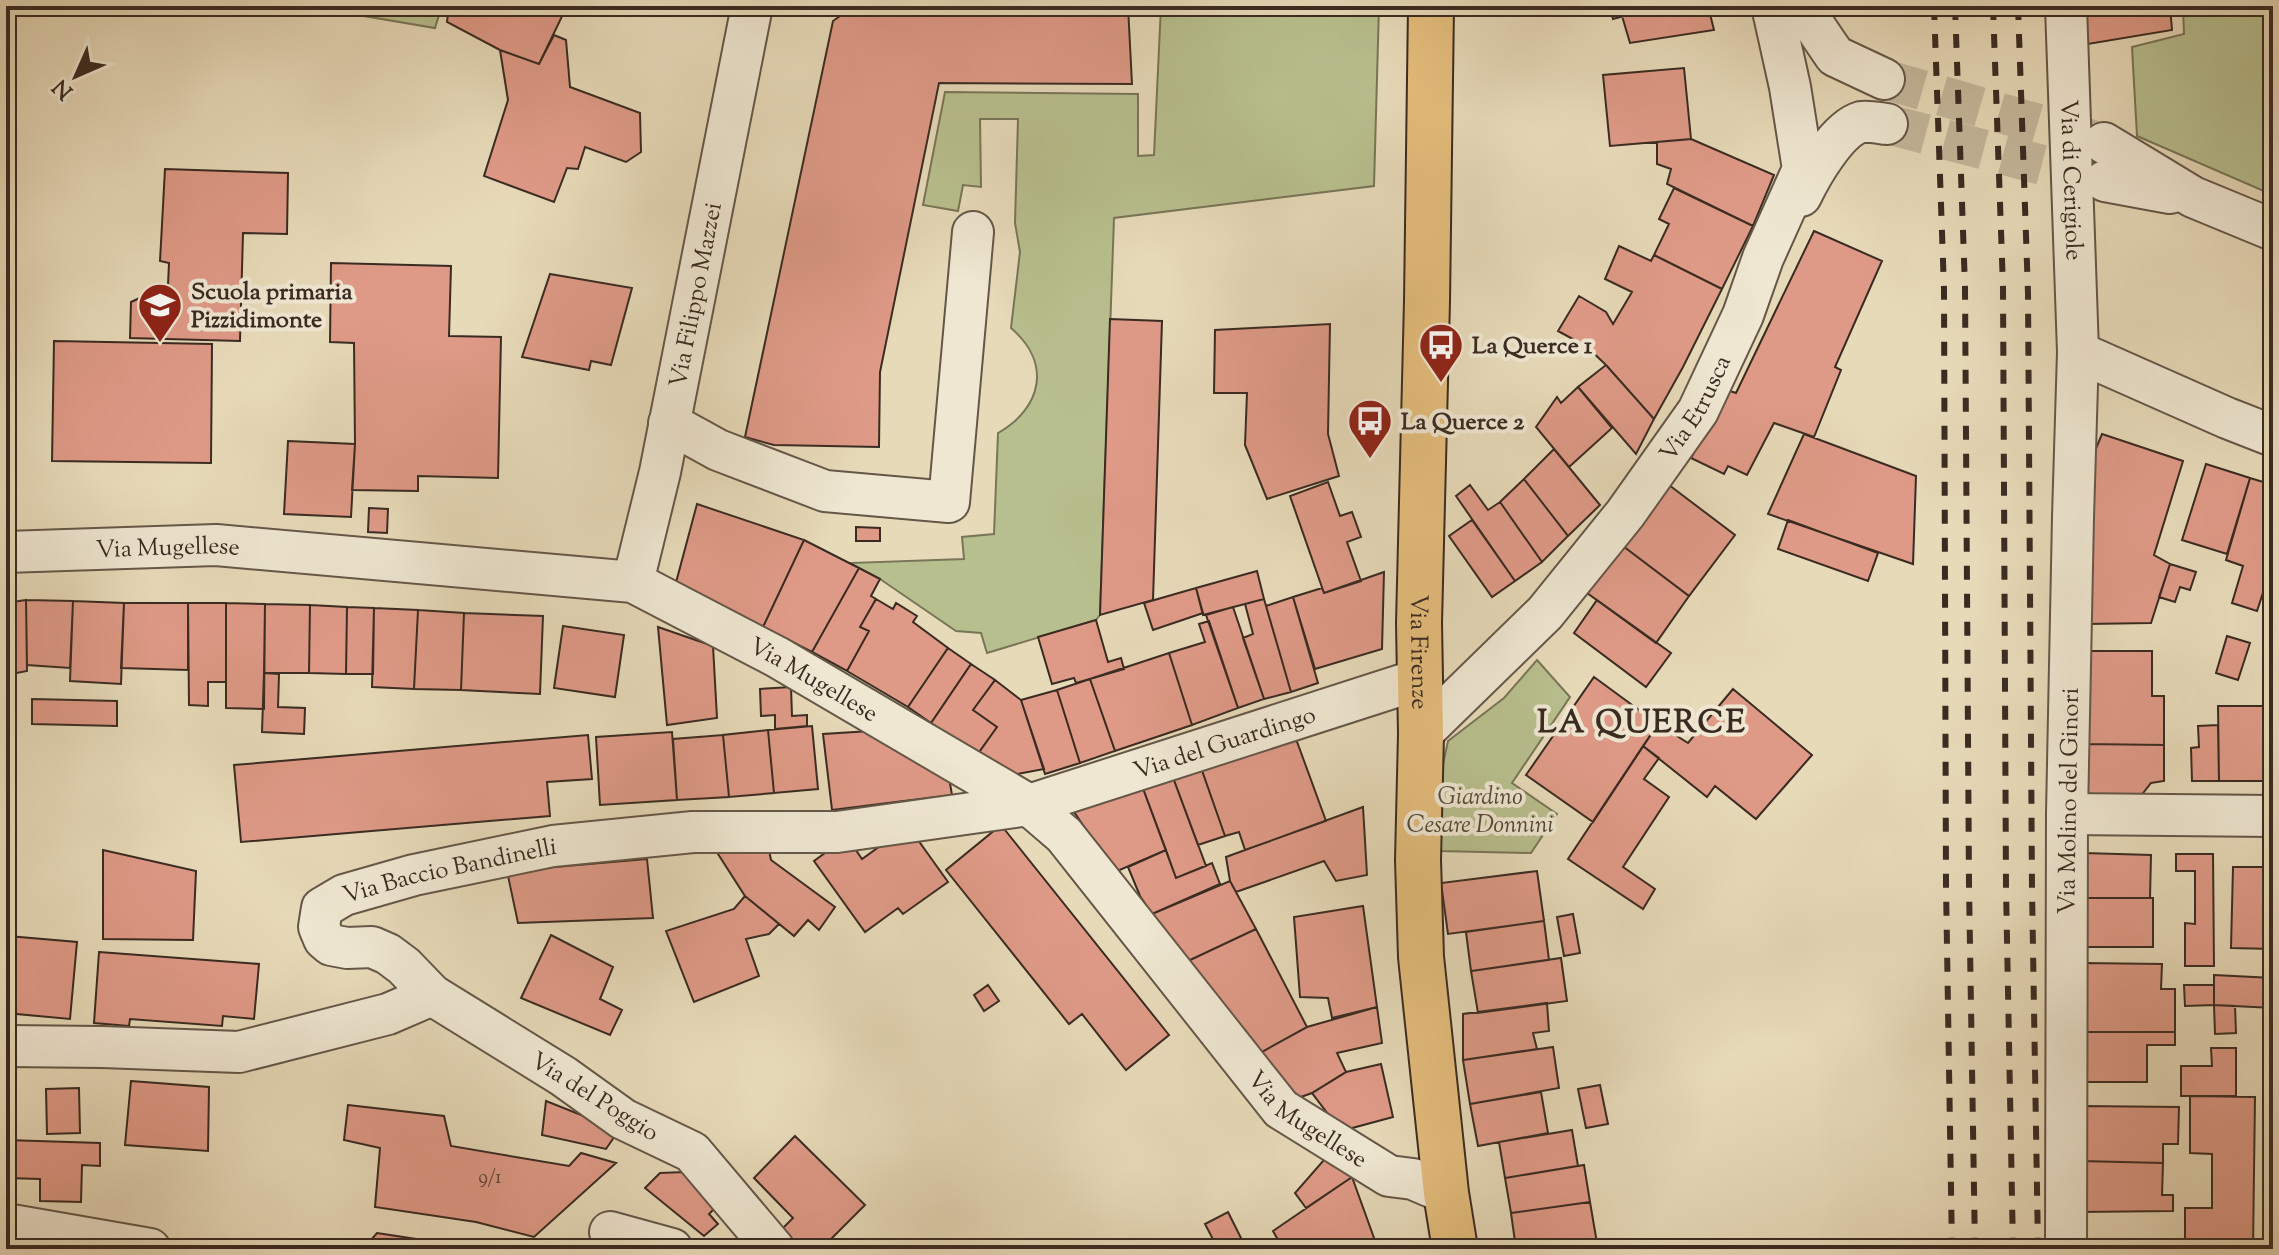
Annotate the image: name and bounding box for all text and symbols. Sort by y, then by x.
north arrow [36,36,116,116]
text: N [46,70,82,106]
street label: Via di Cerigiole [2050,99,2090,261]
street label: Via Filippo Mazzei [662,199,732,391]
place label: Scuola primaria Pizzidimonte [191,276,353,338]
school or university icon: Scuola primaria Pizzidimonte [136,281,184,344]
bus stop icon: La Querce 1 [1417,321,1465,384]
place label: La Querce 1 [1472,330,1593,364]
street label: Via Etrusca [1652,350,1741,469]
bus stop icon: La Querce 2 [1346,397,1394,460]
place label: La Querce 2 [1401,406,1525,440]
street label: Via Mugellese [95,530,241,568]
street label: Via Firenze [1400,594,1436,710]
street label: Via Mugellese [742,630,884,732]
street label: Via Molino del Ginori [2051,687,2089,915]
street label: Via del Guardingo [1130,699,1320,789]
district label: LA QUERCE [1537,701,1747,747]
park label: Giardino Cesare Donnini [1406,781,1554,843]
street label: Via Baccio Bandinelli [339,831,559,914]
street label: Via del Poggio [523,1045,665,1151]
street label: Via Mugellese [1238,1064,1373,1177]
house number: 9/1 [478,1164,502,1193]

